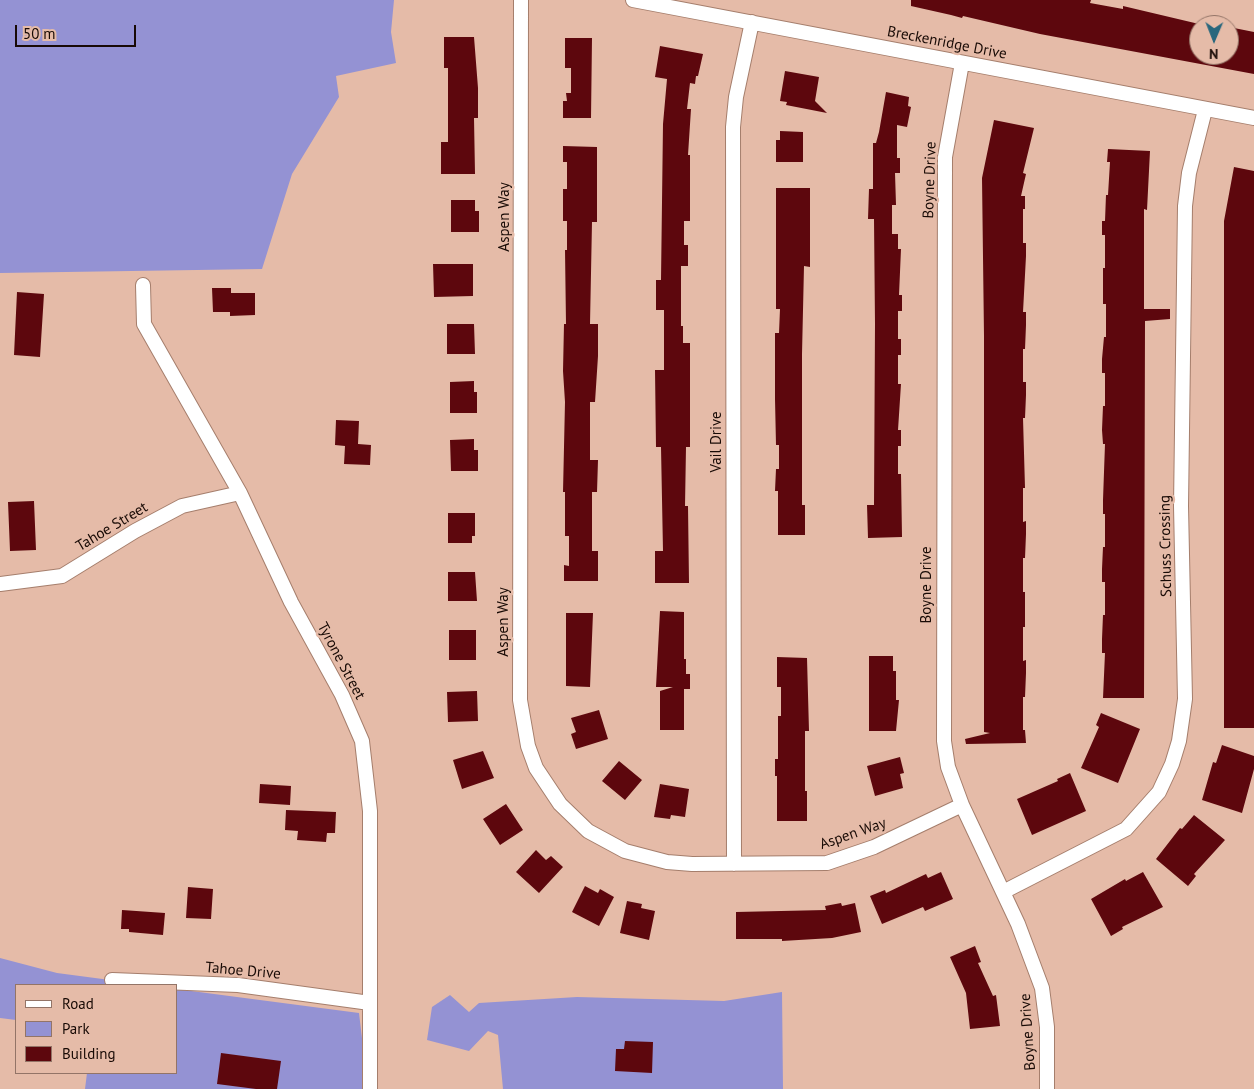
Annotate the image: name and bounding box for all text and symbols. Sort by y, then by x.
scale bar [18,15,139,47]
north arrow [1189,15,1239,65]
street label: Breckenridge Drive [886,23,1008,63]
text: 50 m [23,24,56,43]
text: N [1209,45,1219,63]
street label: Boyne Drive [920,141,940,219]
street label: Aspen Way [496,182,514,252]
street label: Vail Drive [708,411,726,473]
street label: Schuss Crossing [1156,495,1176,597]
street label: Tahoe Street [73,499,151,555]
street label: Boyne Drive [918,546,936,624]
street label: Aspen Way [495,587,513,657]
street label: Tyrone Street [313,619,369,703]
street label: Aspen Way [817,814,889,854]
street label: Tahoe Drive [205,959,281,983]
legend [15,984,178,1074]
street label: Boyne Drive [1016,993,1040,1071]
text: Road [62,994,94,1013]
text: Park [62,1019,90,1038]
text: Building [62,1044,116,1063]

